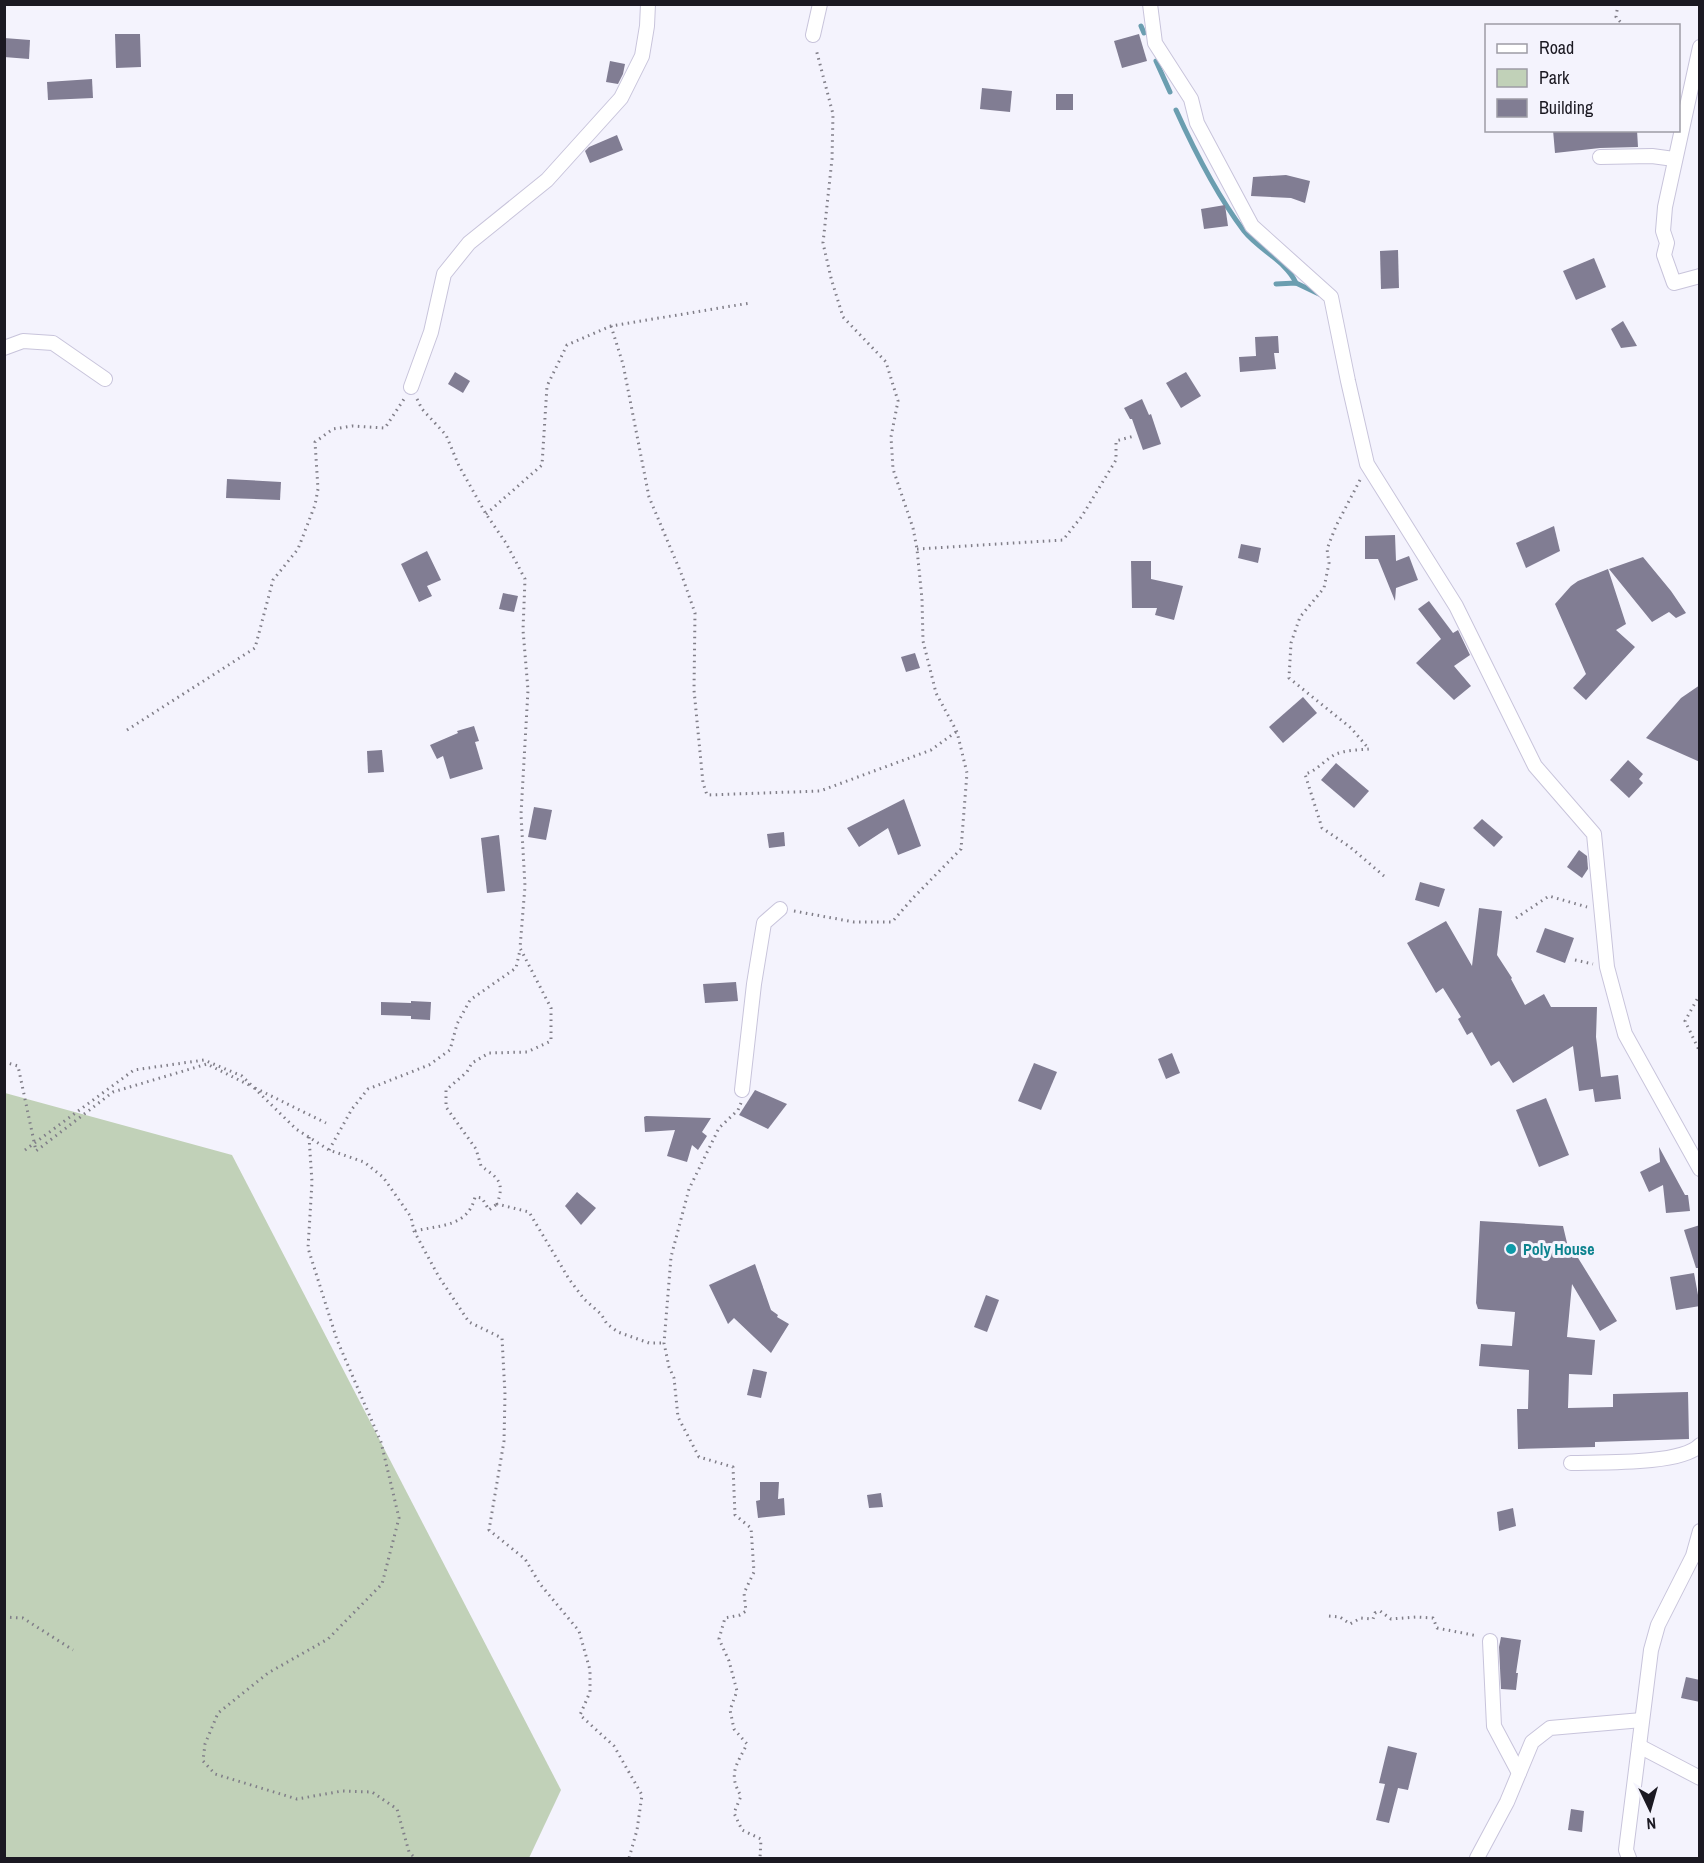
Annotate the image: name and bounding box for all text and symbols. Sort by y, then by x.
legend [1485,24,1680,132]
text: Road [1539,35,1574,60]
text: Park [1539,65,1570,90]
text: Building [1539,95,1594,120]
place label: Poly House [1523,1238,1594,1260]
marker: Poly House [1504,1242,1518,1256]
north arrow [1620,1779,1680,1839]
text: N [1646,1813,1657,1835]

